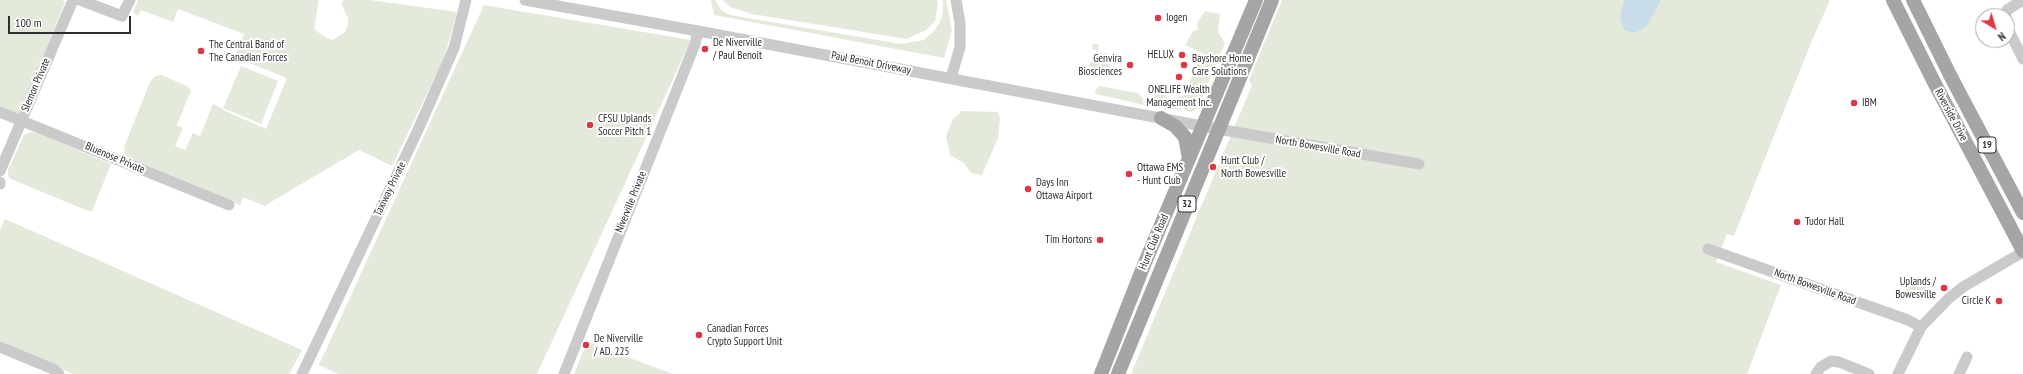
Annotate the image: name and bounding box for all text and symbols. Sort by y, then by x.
scale bar [10,8,133,34]
north arrow [1975,8,2015,48]
place label: Iogen [1166,11,1187,25]
marker: Iogen [1153,13,1163,23]
text: 100 m [15,15,42,30]
text: N [1995,29,2008,44]
place label: De Niverville / Paul Benoit [713,36,762,62]
place label: The Central Band of The Canadian Forces [209,38,287,64]
marker: De Niverville / Paul Benoit [700,44,710,54]
marker: The Central Band of The Canadian Forces [196,46,206,56]
place label: HELUX [1148,48,1174,62]
street label: Paul Benoit Driveway [830,49,912,77]
marker: HELUX [1177,50,1187,60]
place label: Genvira Biosciences [1078,52,1122,78]
place label: Bayshore Home Care Solutions [1192,52,1251,78]
street label: Slemon Private [19,56,53,114]
marker: Genvira Biosciences [1125,60,1135,70]
marker: Bayshore Home Care Solutions [1179,60,1189,70]
marker: ONELIFE Wealth Management Inc. [1174,72,1184,82]
place label: ONELIFE Wealth Management Inc. [1146,83,1212,109]
street label: Riverside Drive [1932,87,1970,143]
place label: IBM [1862,96,1877,110]
marker: IBM [1849,98,1859,108]
place label: CFSU Uplands Soccer Pitch 1 [598,112,651,138]
marker: CFSU Uplands Soccer Pitch 1 [585,120,595,130]
street label: North Bowesville Road [1274,133,1362,161]
road number: 19 [1978,137,1996,153]
street label: Bluenose Private [83,140,147,176]
place label: Hunt Club / North Bowesville [1221,154,1286,180]
street label: Taxiway Private [371,160,409,218]
place label: Ottawa EMS - Hunt Club [1137,161,1183,187]
marker: Hunt Club / North Bowesville [1208,162,1218,172]
street label: Niverville Private [613,169,649,235]
marker: Ottawa EMS - Hunt Club [1124,169,1134,179]
place label: Days Inn Ottawa Airport [1036,176,1092,202]
marker: Days Inn Ottawa Airport [1023,184,1033,194]
road number: 32 [1178,196,1196,212]
street label: Hunt Club Road [1136,212,1172,272]
place label: Tudor Hall [1805,215,1844,229]
marker: Tudor Hall [1792,217,1802,227]
place label: Tim Hortons [1045,233,1092,247]
marker: Tim Hortons [1095,235,1105,245]
street label: North Bowesville Road [1772,266,1858,308]
place label: Uplands / Bowesville [1895,275,1936,301]
marker: Uplands / Bowesville [1939,283,1949,293]
place label: Circle K [1962,294,1991,308]
marker: Circle K [1994,296,2004,306]
place label: Canadian Forces Crypto Support Unit [707,322,782,348]
marker: Canadian Forces Crypto Support Unit [694,330,704,340]
place label: De Niverville / AD. 225 [594,332,643,358]
marker: De Niverville / AD. 225 [581,340,591,350]

